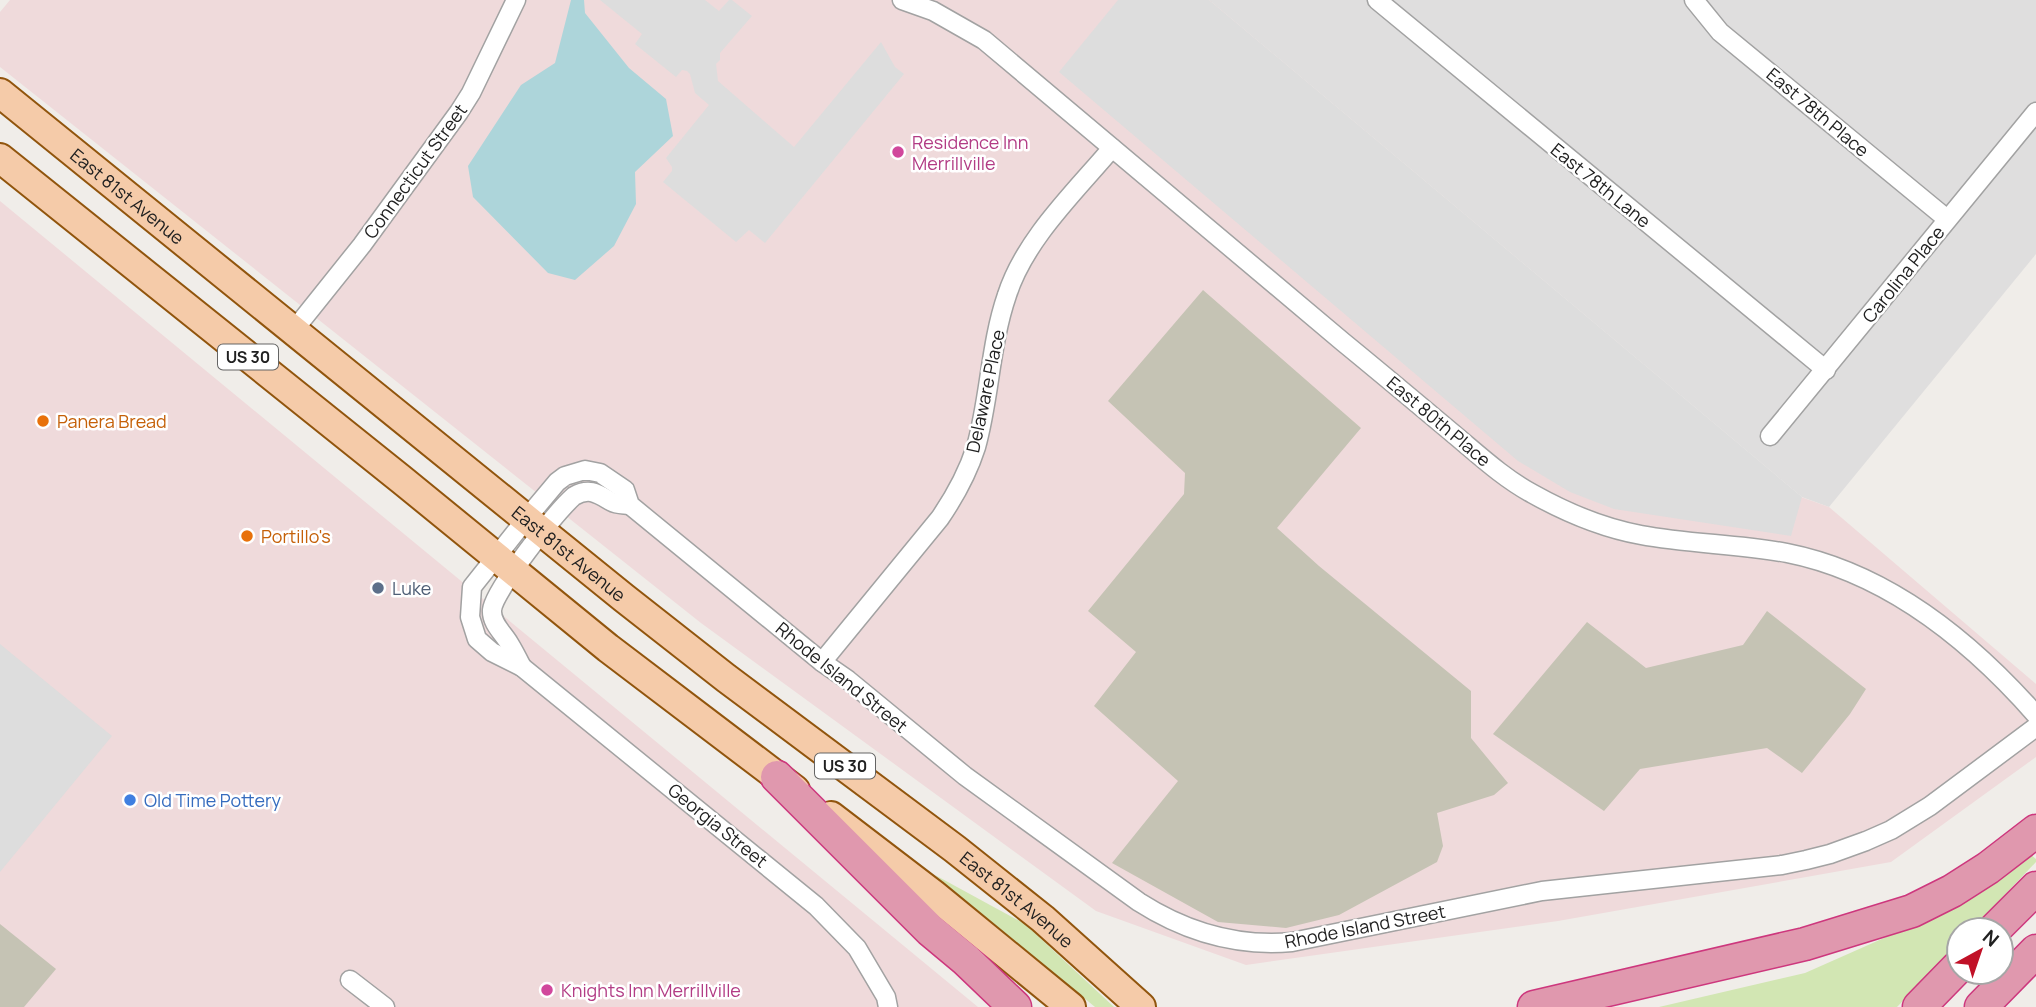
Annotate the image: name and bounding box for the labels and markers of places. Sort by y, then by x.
place label: Residence Inn Merrillville [912,130,1028,175]
marker: Residence Inn Merrillville [890,144,906,160]
place label: Panera Bread [57,409,167,433]
marker: Panera Bread [35,413,51,429]
place label: Portillo's [261,524,331,548]
marker: Portillo's [239,528,255,544]
place label: Luke [392,576,431,600]
marker: Luke [370,580,386,596]
place label: Old Time Pottery [144,788,281,812]
marker: Old Time Pottery [122,792,138,808]
place label: Knights Inn Merrillville [561,978,741,1002]
marker: Knights Inn Merrillville [539,982,555,998]

